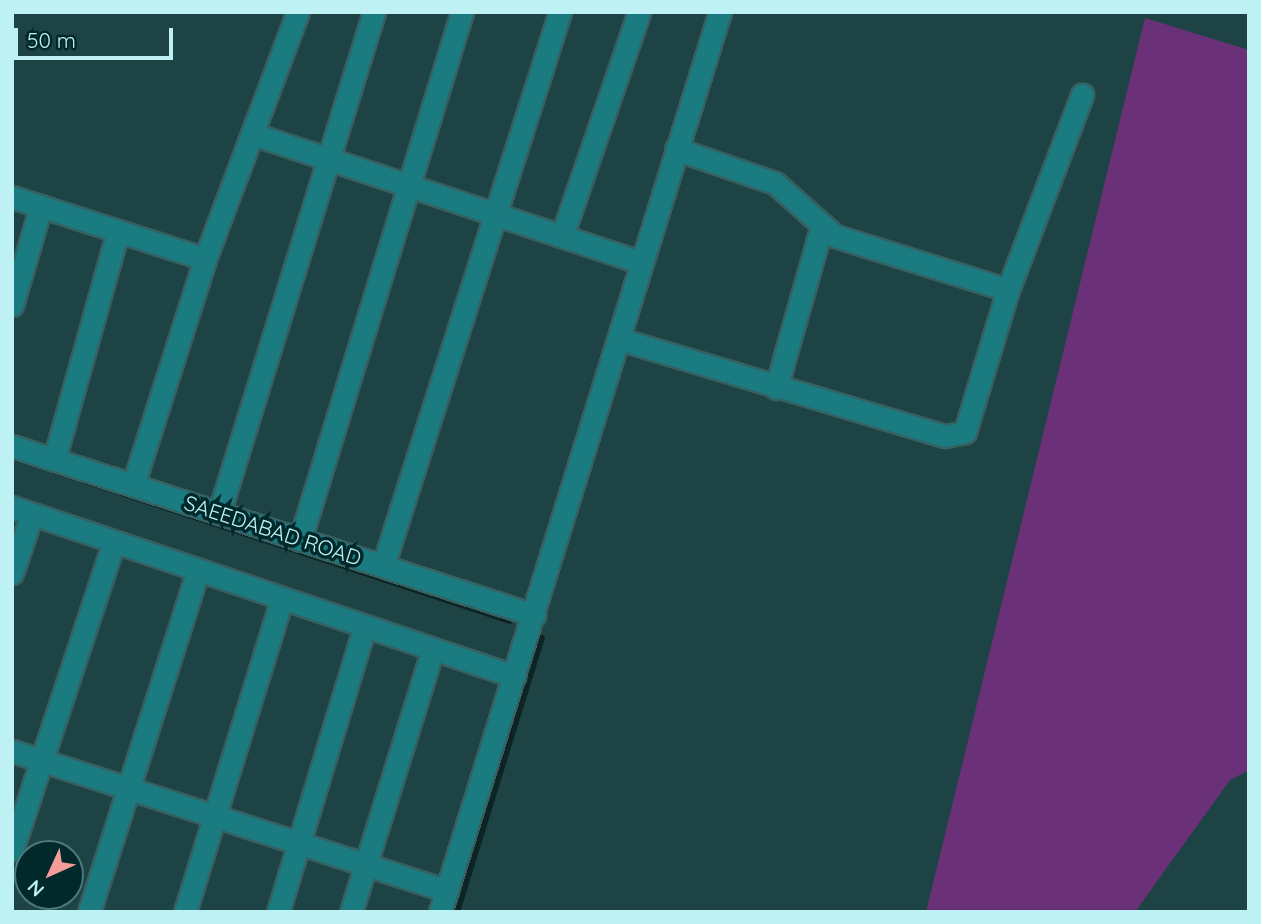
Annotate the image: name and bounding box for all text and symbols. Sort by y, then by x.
scale bar [18,14,177,58]
text: 50 m [27,27,76,53]
street label: SAEEDABAD ROAD [181,490,365,570]
north arrow [14,840,84,910]
text: N [22,875,49,902]

